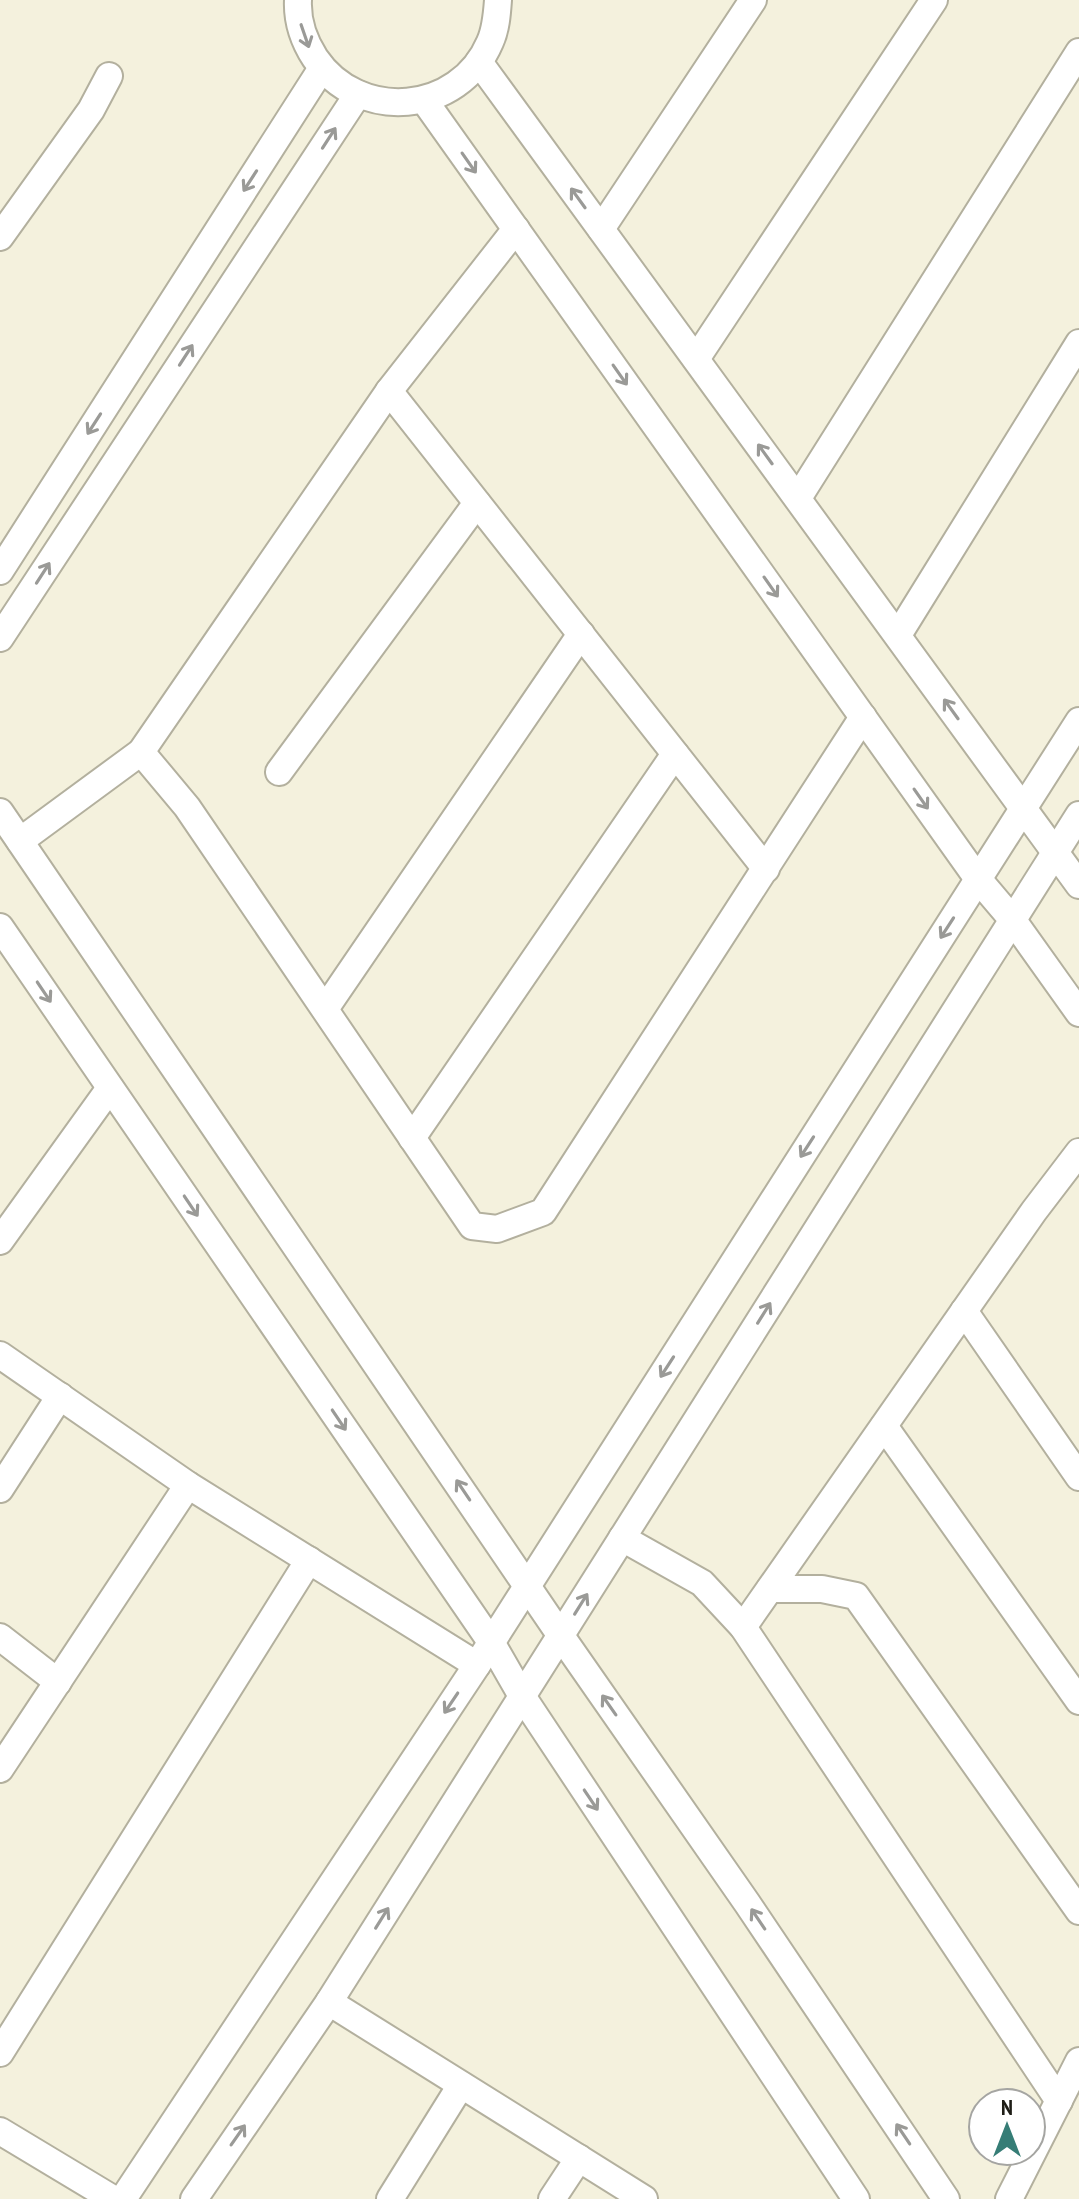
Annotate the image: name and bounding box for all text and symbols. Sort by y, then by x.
one-way arrow [298,23,313,48]
one-way arrow [321,128,337,150]
one-way arrow [461,152,477,174]
one-way arrow [241,169,257,192]
one-way arrow [570,188,587,210]
one-way arrow [178,345,194,367]
one-way arrow [611,364,628,385]
one-way arrow [86,412,102,435]
one-way arrow [757,443,773,465]
one-way arrow [35,562,51,584]
one-way arrow [762,575,779,597]
one-way arrow [943,698,960,720]
one-way arrow [913,787,929,809]
one-way arrow [938,916,954,939]
one-way arrow [36,980,52,1002]
one-way arrow [798,1136,815,1158]
one-way arrow [183,1195,199,1217]
one-way arrow [757,1302,773,1325]
one-way arrow [659,1355,676,1377]
one-way arrow [330,1409,347,1431]
one-way arrow [455,1479,471,1502]
one-way arrow [573,1593,589,1616]
one-way arrow [443,1692,459,1714]
one-way arrow [601,1695,617,1717]
one-way arrow [583,1788,599,1811]
one-way arrow [373,1908,390,1930]
one-way arrow [749,1908,766,1930]
north arrow [967,2087,1047,2167]
text: N [1001,2093,1013,2121]
one-way arrow [230,2124,246,2146]
one-way arrow [895,2124,911,2146]

